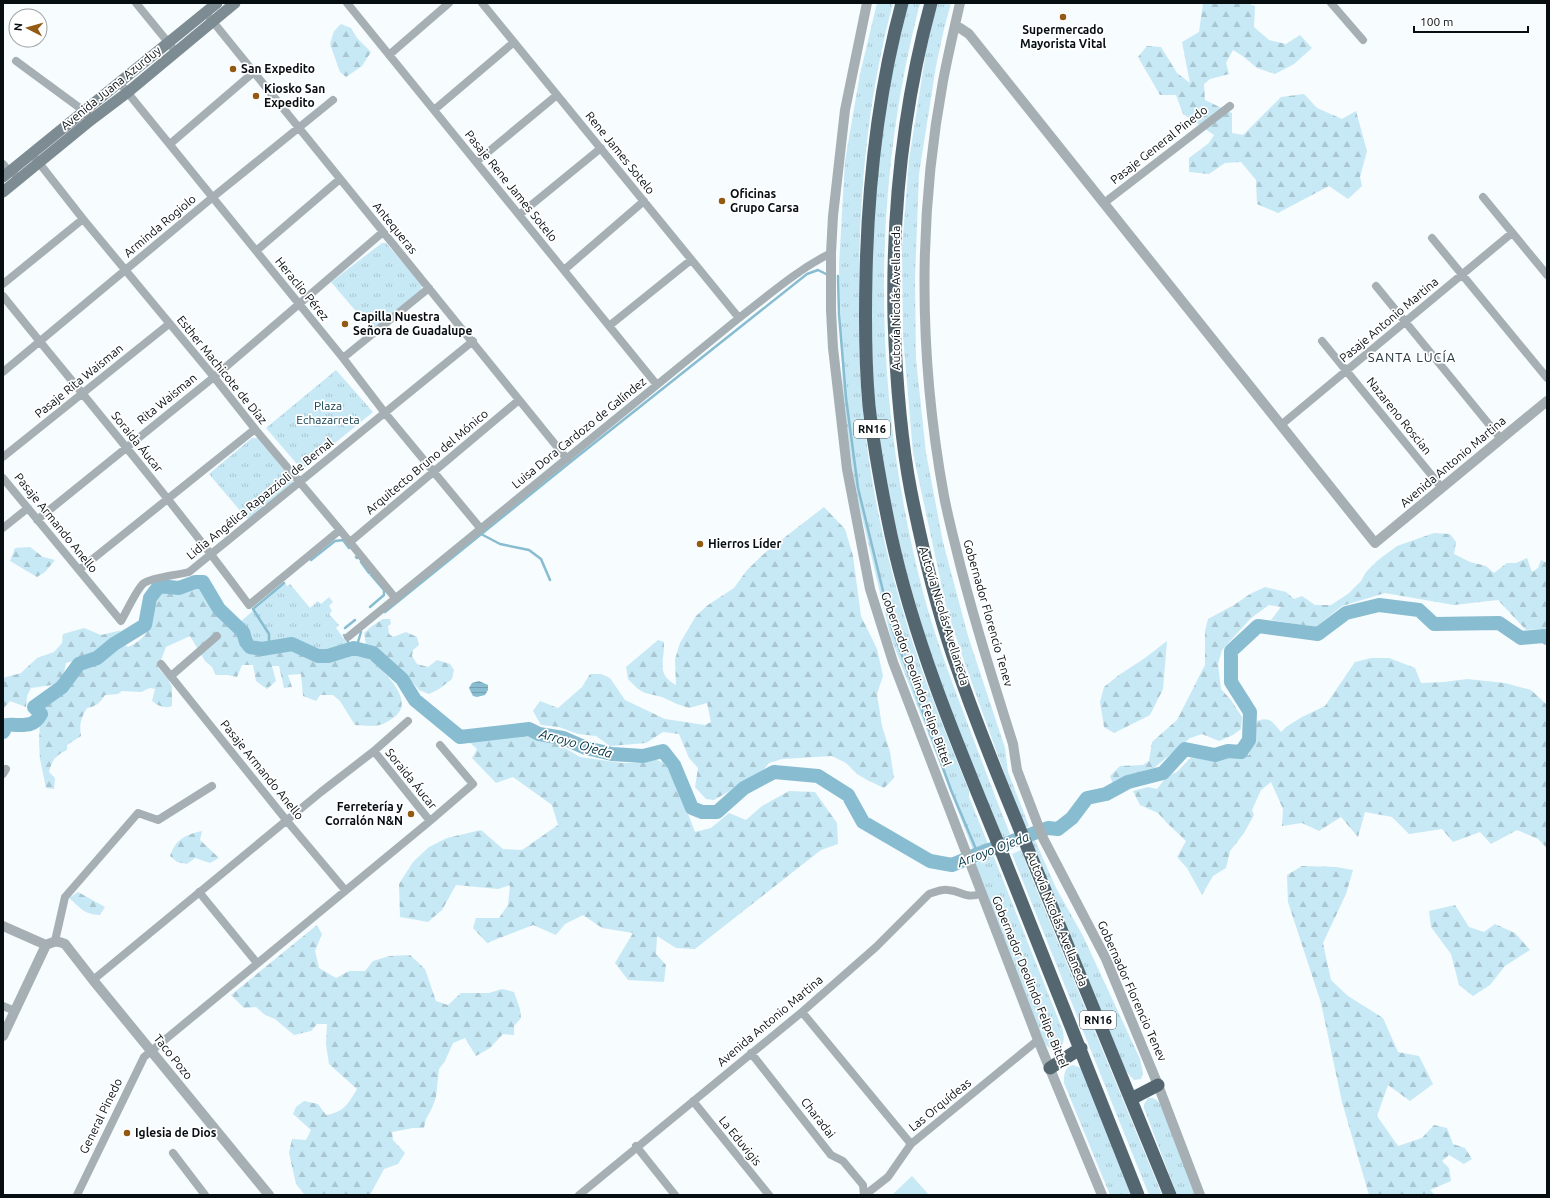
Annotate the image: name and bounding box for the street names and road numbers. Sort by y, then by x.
street label: Avenida Juana Azurduy [58,43,164,132]
street label: Pasaje General Pinedo [1108,103,1210,186]
street label: Rene James Sotelo [583,109,658,196]
street label: Pasaje Rene James Sotelo [463,128,560,244]
street label: Arminda Rogiolo [121,192,198,259]
street label: Antequeras [371,199,420,256]
street label: Autovía Nicolás Avellaneda [889,226,902,370]
street label: Heraclio Pérez [273,255,332,323]
street label: Pasaje Antonio Martina [1337,275,1441,365]
street label: Esther Machicote de Díaz [175,313,270,427]
street label: Pasaje Rita Waisman [32,341,125,420]
street label: Rita Waisman [134,371,199,426]
street label: Luisa Dora Cardozo de Galíndez [509,374,649,491]
street label: Nazareno Roscian [1364,375,1434,457]
street label: Arquitecto Bruno del Mónico [363,407,490,517]
street label: Soraida Áucar [109,409,166,475]
street label: Avenida Antonio Martina [1397,414,1508,510]
road number: RN16 [854,420,890,438]
street label: Lidia Angélica Rapazzioli de Bernal [184,436,335,562]
street label: Pasaje Armando Anello [12,470,100,575]
street label: Gobernador Florencio Tenev [961,538,1016,688]
street label: Autovía Nicolás Avellaneda [917,545,972,687]
street label: Gobernador Deolindo Felipe Bittel [879,590,954,768]
street label: Pasaje Armando Anello [218,717,306,822]
street label: Soraida Áucar [383,746,440,812]
street label: Autovía Nicolás Avellaneda [1024,849,1091,988]
street label: Gobernador Deolindo Felipe Bittel [990,894,1071,1070]
street label: Gobernador Florencio Tenev [1096,919,1169,1063]
street label: Avenida Antonio Martina [714,973,825,1069]
road number: RN16 [1080,1011,1116,1029]
street label: Taco Pozo [151,1032,195,1082]
street label: General Pinedo [77,1076,124,1156]
street label: Las Orquídeas [906,1076,973,1134]
street label: Charadai [799,1095,838,1140]
street label: La Eduvigis [717,1114,764,1168]

